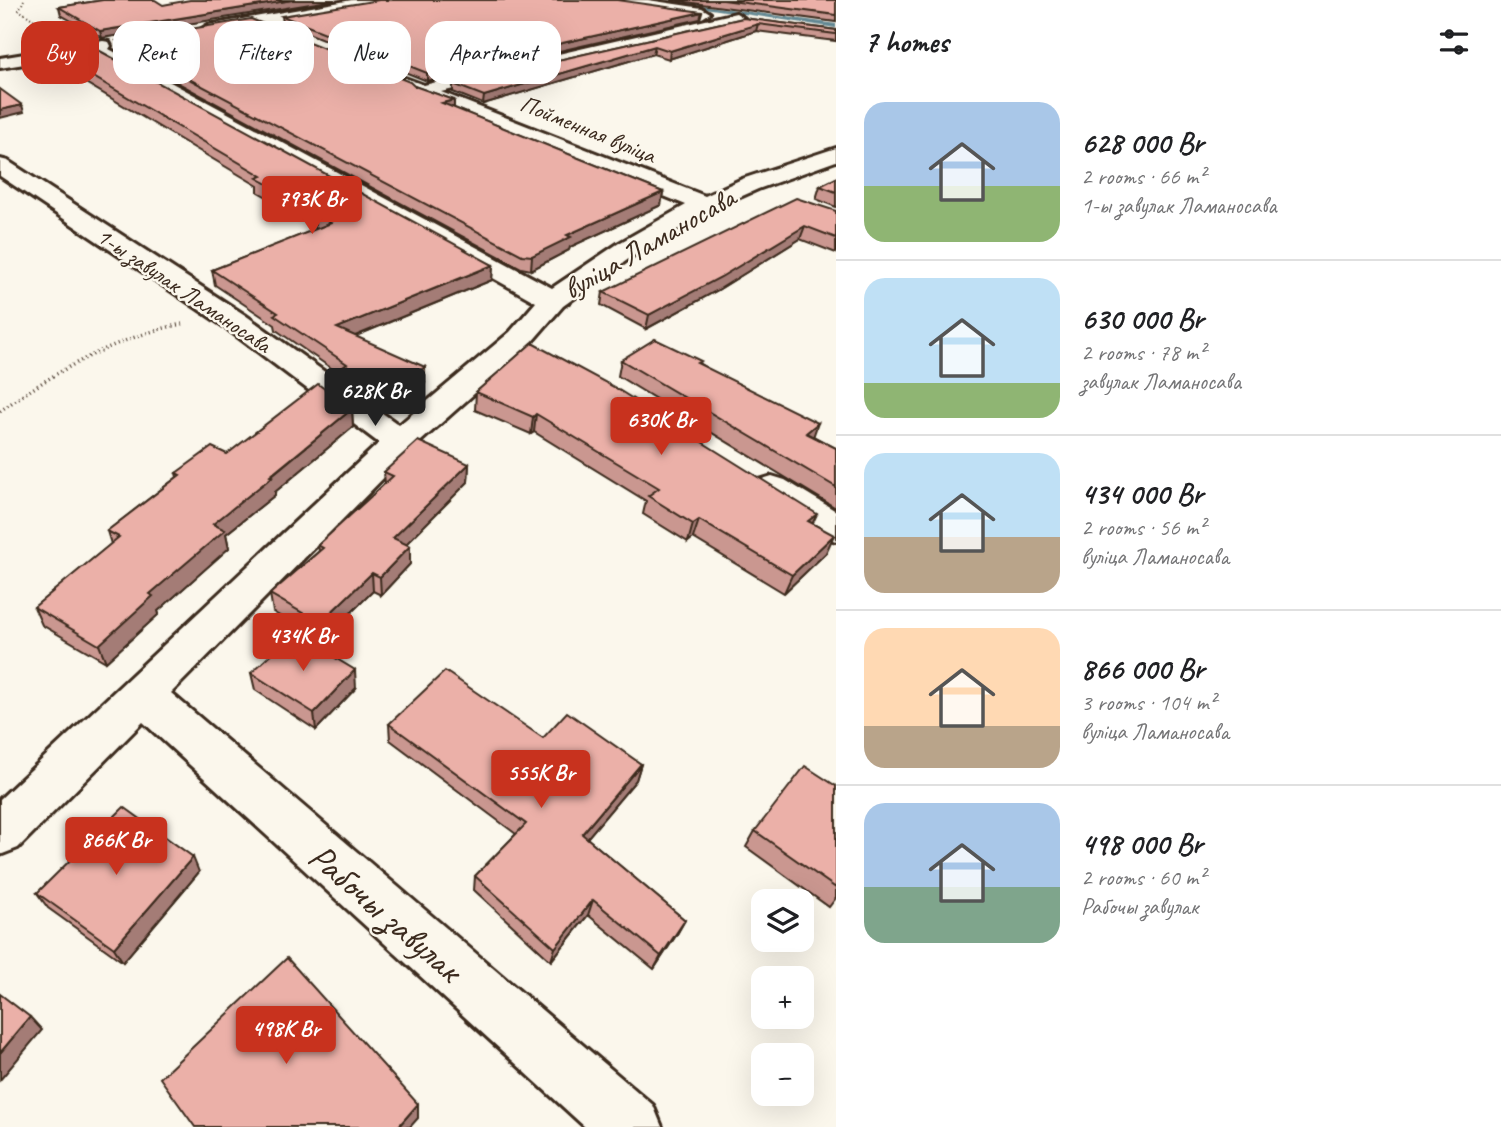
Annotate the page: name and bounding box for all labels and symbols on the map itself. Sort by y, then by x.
street label: Пойменная вуліца [516,88,662,170]
pin: 793K Br [247,176,377,236]
street label: вуліца Ламаносава [556,177,744,308]
street label: 1-ы завулак Ламаносава [90,221,278,361]
pin: 628K Br [310,368,440,428]
pin: 630K Br [596,398,726,457]
pin: 434K Br [238,614,368,673]
pin: 555K Br [476,750,606,810]
pin: 866K Br [51,818,181,877]
street label: Рабочы завулак [299,833,475,994]
pin: 498K Br [221,1006,351,1066]

